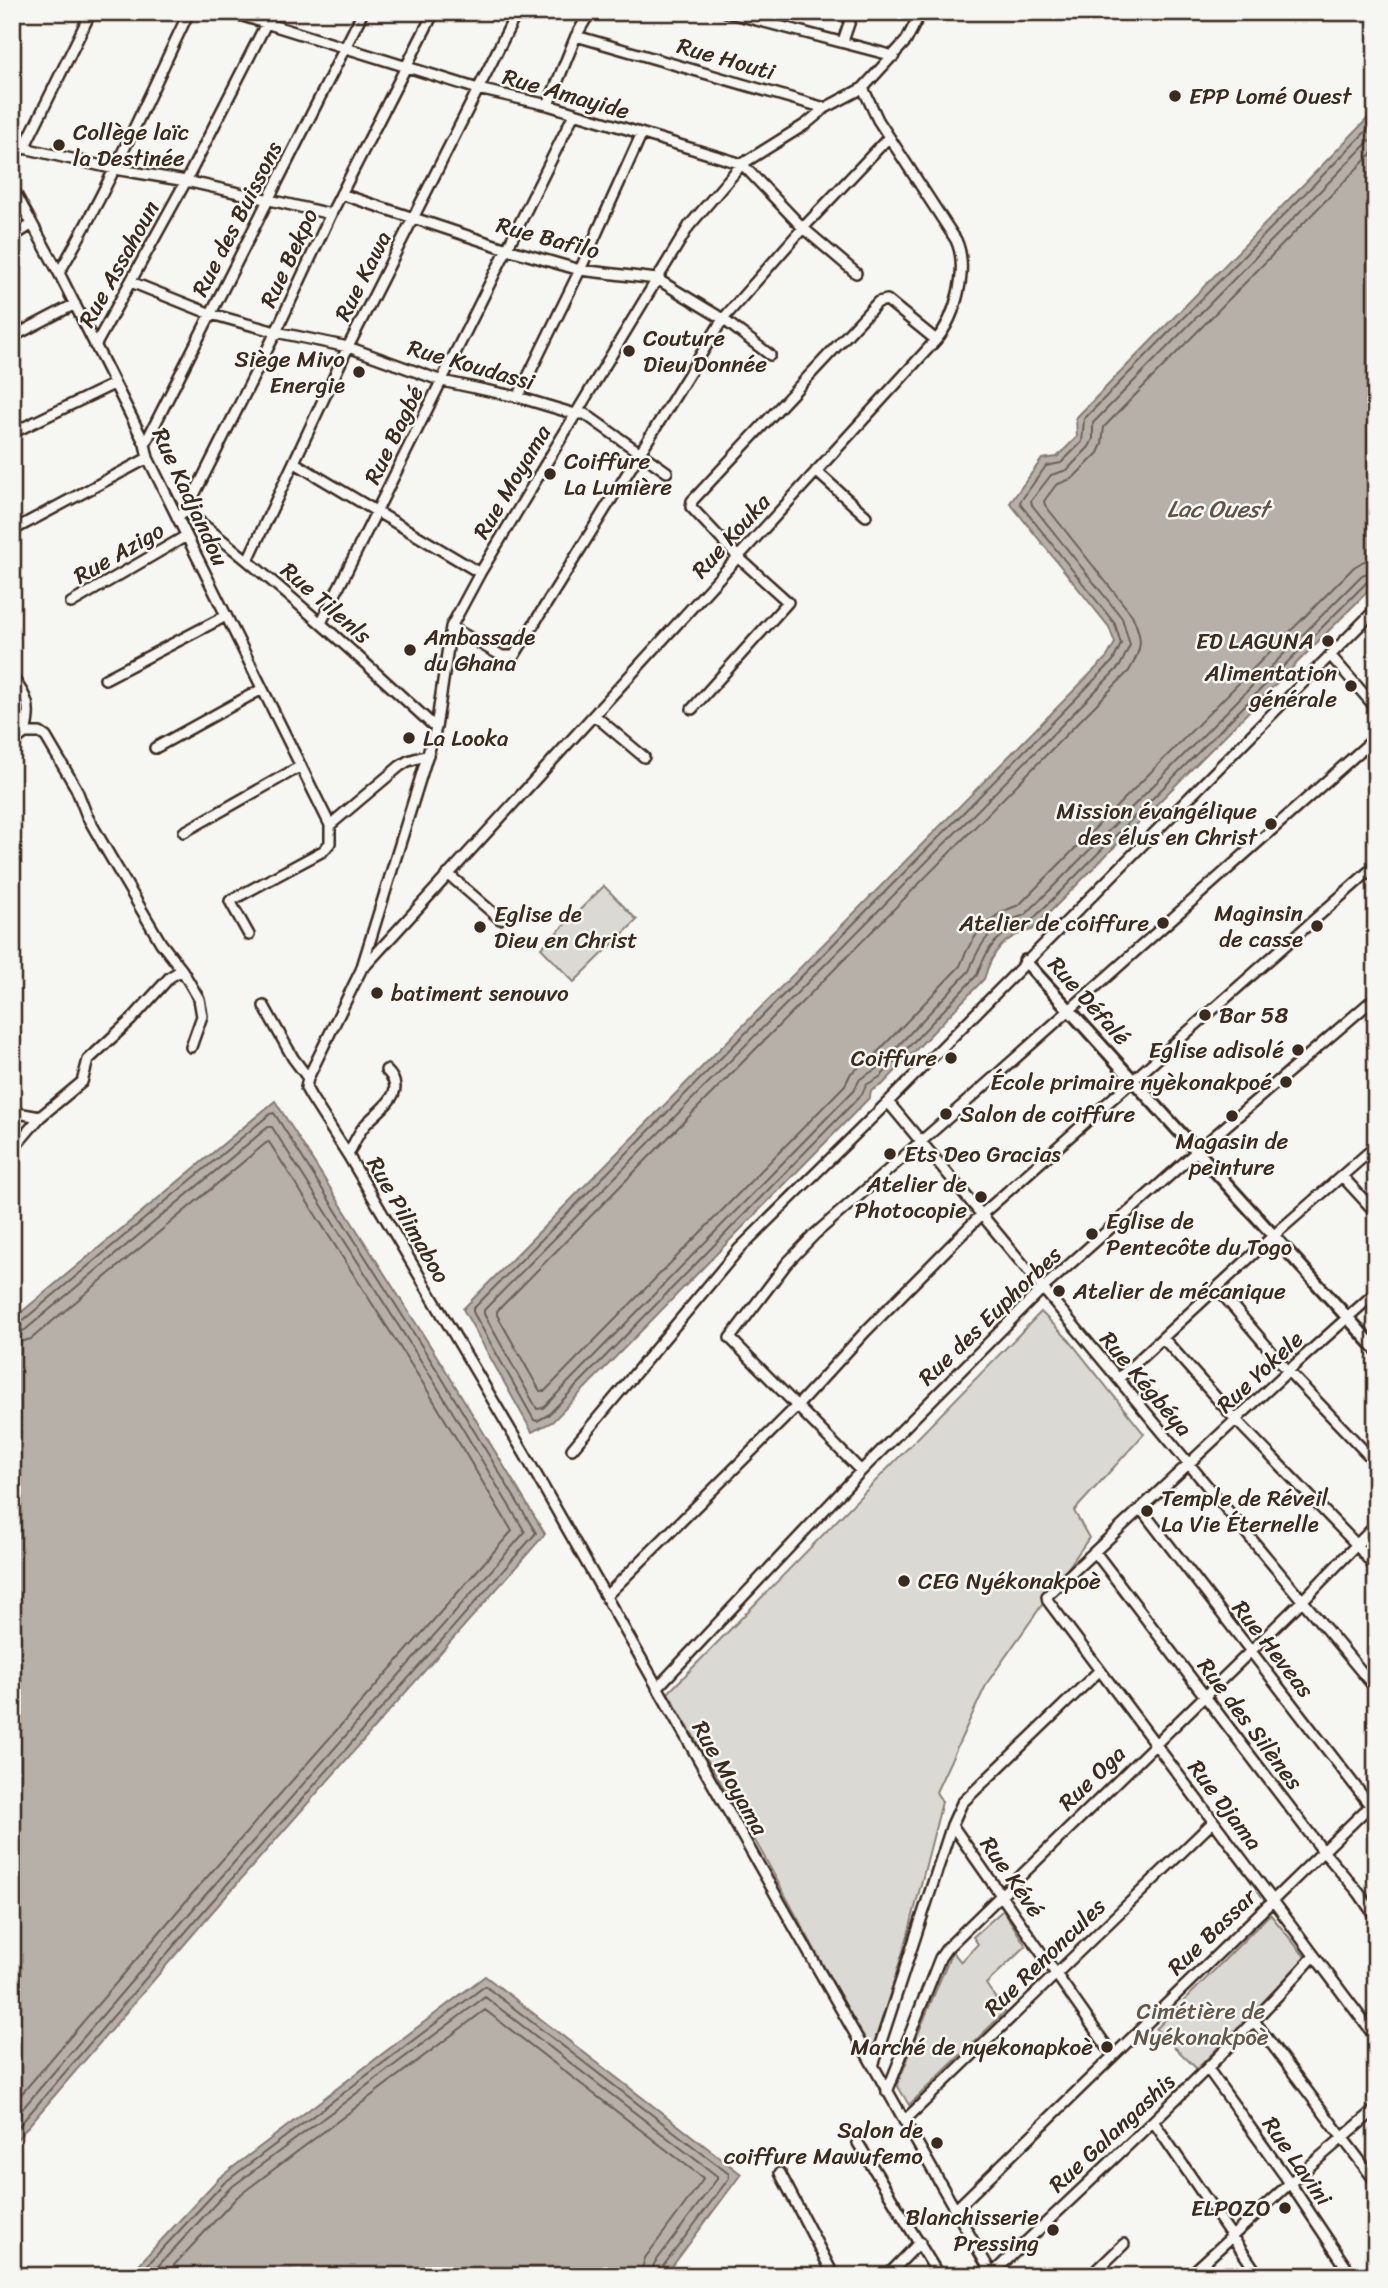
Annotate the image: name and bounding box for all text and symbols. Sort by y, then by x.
street label: Rue Houti [672,25,781,93]
street label: Rue Amayide [498,56,635,132]
place label: EPP Lomé Ouest [1189,76,1353,117]
marker: EPP Lomé Ouest [1167,88,1183,104]
place label: Collège laïc la Destinée [73,112,189,179]
street label: Rue des Buissons [180,133,294,304]
marker: Collège laïc la Destinée [51,137,67,153]
street label: Rue Assahoun [67,193,171,335]
street label: Rue Bekpo [248,201,330,315]
street label: Rue Bafilo [492,205,605,272]
street label: Rue Kawa [323,223,403,329]
place label: Couture Dieu Donnée [643,318,767,385]
street label: Rue Koudassi [403,327,540,403]
place label: Siège Mivo Energie [235,339,345,406]
marker: Couture Dieu Donnée [621,343,637,359]
marker: Siège Mivo Energie [351,364,367,380]
street label: Rue Bagbé [352,378,436,492]
street label: Rue Moyama [462,416,563,547]
street label: Rue Kadjandou [140,421,240,573]
place label: Coiffure La Lumière [564,441,672,508]
marker: Coiffure La Lumière [542,466,558,482]
street label: Rue Kouka [681,483,781,588]
water label: Lac Ouest [1167,488,1273,530]
street label: Rue Azigo [66,510,173,596]
street label: Rue Tilenls [271,551,381,655]
place label: Ambassade du Ghana [423,617,535,684]
place label: ED LAGUNA [1196,621,1314,662]
marker: ED LAGUNA [1320,633,1336,649]
marker: Ambassade du Ghana [402,642,418,658]
place label: Alimentation générale [1204,653,1338,720]
marker: Alimentation générale [1343,678,1359,694]
place label: La Looka [423,718,509,759]
marker: La Looka [401,730,417,746]
place label: Mission évangélique des élus en Christ [1056,791,1259,858]
marker: Mission évangélique des élus en Christ [1263,816,1279,832]
place label: Maginsin de casse [1214,893,1303,960]
place label: Eglise de Dieu en Christ [494,894,637,961]
place label: Atelier de coiffure [958,903,1149,944]
marker: Atelier de coiffure [1155,915,1171,931]
marker: Maginsin de casse [1309,918,1325,934]
marker: Eglise de Dieu en Christ [472,919,488,935]
street label: Rue Défalé [1037,946,1141,1056]
place label: batiment senouvo [391,973,569,1014]
marker: batiment senouvo [369,985,385,1001]
place label: Bar 58 [1219,995,1289,1036]
marker: Bar 58 [1197,1007,1213,1023]
place label: Eglise adisolé [1149,1030,1284,1071]
place label: Coiffure [851,1038,937,1079]
marker: Eglise adisolé [1290,1042,1306,1058]
marker: Coiffure [943,1050,959,1066]
place label: École primaire nyèkonakpoé [990,1062,1272,1103]
marker: École primaire nyèkonakpoé [1278,1074,1294,1090]
place label: Salon de coiffure [960,1094,1135,1135]
marker: Salon de coiffure [938,1106,954,1122]
marker: Magasin de peinture [1224,1108,1240,1124]
place label: Magasin de peinture [1176,1121,1289,1188]
place label: Ets Deo Gracias [904,1134,1061,1175]
marker: Ets Deo Gracias [882,1146,898,1162]
street label: Rue Pilimaboo [355,1149,461,1292]
place label: Atelier de Photocopie [854,1164,967,1231]
marker: Atelier de Photocopie [973,1189,989,1205]
place label: Eglise de Pentecôte du Togo [1106,1201,1292,1268]
marker: Eglise de Pentecôte du Togo [1084,1226,1100,1242]
street label: Rue des Euphorbes [908,1236,1072,1396]
place label: Atelier de mécanique [1072,1271,1286,1312]
marker: Atelier de mécanique [1051,1283,1067,1299]
street label: Rue Yokele [1207,1320,1314,1424]
street label: Rue Kégbéya [1089,1321,1203,1447]
place label: Temple de Réveil La Vie Éternelle [1161,1478,1329,1545]
marker: Temple de Réveil La Vie Éternelle [1139,1503,1155,1519]
place label: CEG Nyékonakpoè [918,1561,1101,1602]
marker: CEG Nyékonakpoè [896,1573,912,1589]
street label: Rue Heveas [1221,1591,1325,1708]
street label: Rue des Silènes [1186,1649,1314,1800]
street label: Rue Moyama [680,1712,780,1844]
street label: Rue Oga [1048,1734,1136,1821]
street label: Rue Djama [1177,1750,1273,1860]
street label: Rue Kévé [969,1827,1055,1927]
street label: Rue Bassar [1157,1877,1268,1986]
street label: Rue Renoncules [974,1887,1116,2027]
park label: Cimétière de Nyékonakpoè [1133,1991,1269,2058]
place label: Marché de nyekonapkoè [851,2027,1093,2068]
marker: Marché de nyekonapkoè [1099,2039,1115,2055]
street label: Rue Galangashis [1039,2062,1186,2203]
street label: Rue Lavini [1251,2107,1343,2215]
place label: Salon de coiffure Mawufemo [724,2110,923,2177]
marker: Salon de coiffure Mawufemo [929,2135,945,2151]
place label: ELPOZO [1191,2188,1271,2229]
place label: Blanchisserie Pressing [905,2197,1039,2264]
marker: ELPOZO [1277,2200,1293,2216]
marker: Blanchisserie Pressing [1045,2222,1061,2238]

